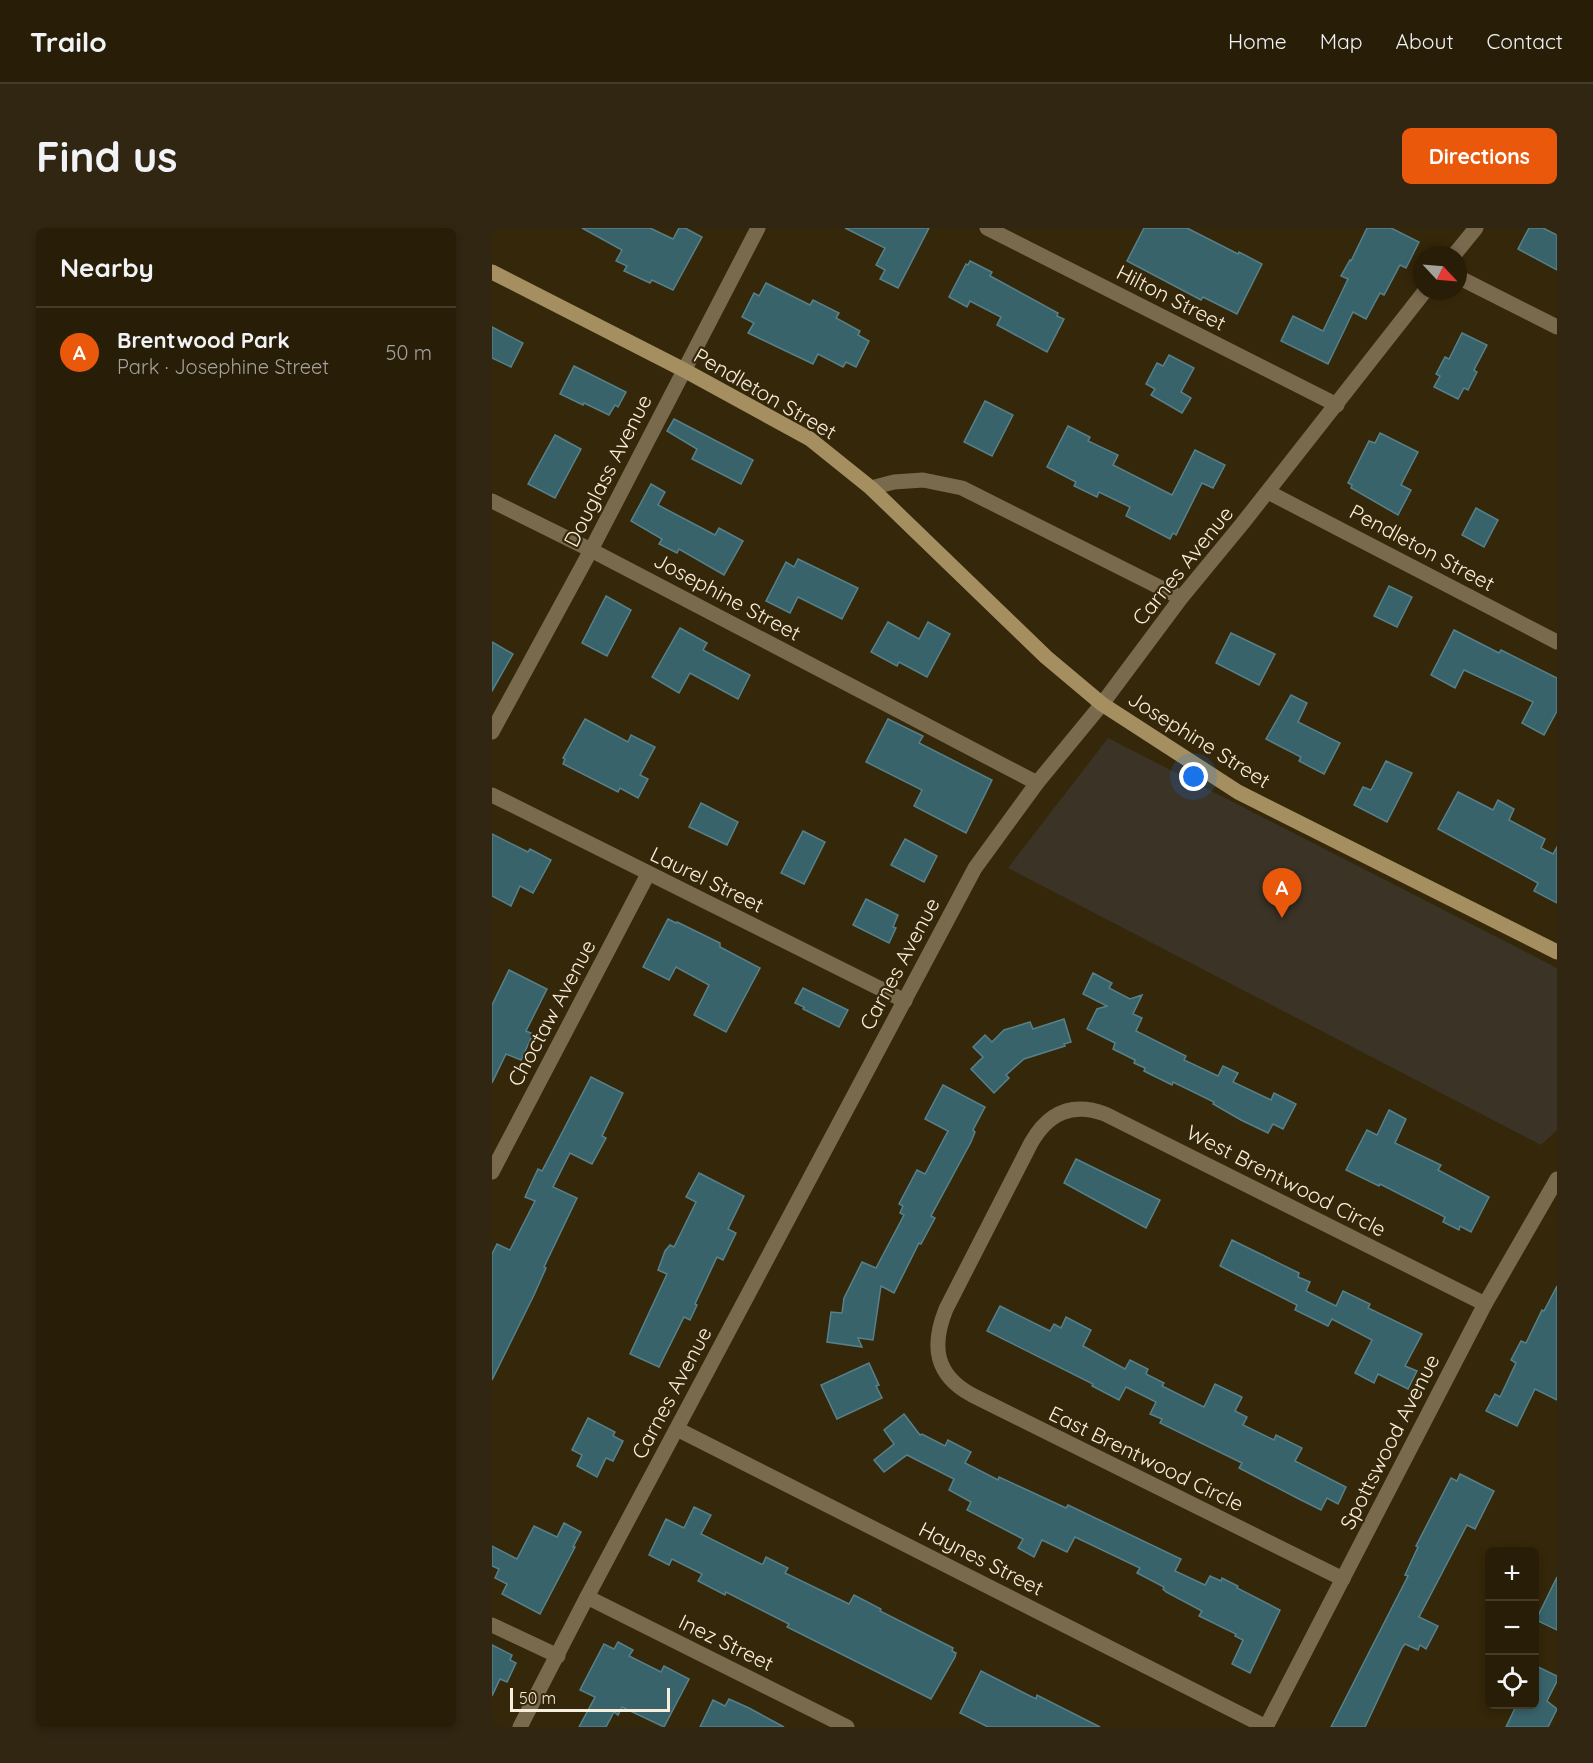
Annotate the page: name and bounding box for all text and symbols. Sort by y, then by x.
text: Trailo [30,24,107,59]
text: Home [1228,28,1287,54]
text: Map [1320,28,1363,54]
text: About [1396,28,1454,54]
text: Contact [1487,28,1563,54]
button: Directions [1402,128,1557,184]
text: Find us [36,130,178,183]
north arrow [1413,246,1467,300]
text: Nearby [60,251,154,284]
street label: Hilton Street [1112,258,1231,336]
text: Brentwood Park [117,326,290,354]
text: A [73,340,86,365]
text: 50 m [386,340,432,365]
street label: Pendleton Street [690,342,841,445]
text: Park · Josephine Street [117,354,329,379]
street label: Douglass Avenue [557,390,657,551]
street label: Pendleton Street [1346,498,1499,596]
street label: Carnes Avenue [1126,500,1238,630]
street label: Josephine Street [650,546,805,646]
street label: Josephine Street [1124,685,1275,793]
your location [1179,762,1208,791]
street label: Laurel Street [646,840,768,918]
pin: A [1262,868,1302,918]
street label: Carnes Avenue [853,893,945,1034]
street label: Choctaw Avenue [502,935,601,1090]
street label: West Brentwood Circle [1182,1118,1391,1242]
street label: Carnes Avenue [625,1322,717,1463]
street label: Spottswood Avenue [1334,1350,1445,1534]
street label: East Brentwood Circle [1045,1400,1248,1517]
street label: Haynes Street [915,1515,1048,1601]
map controls [1485,1547,1539,1709]
button: + [1485,1547,1539,1601]
button: − [1485,1601,1539,1655]
street label: Inez Street [675,1608,778,1676]
button: locate [1485,1655,1539,1709]
scale bar [510,1685,670,1712]
text: 50 m [519,1688,556,1708]

